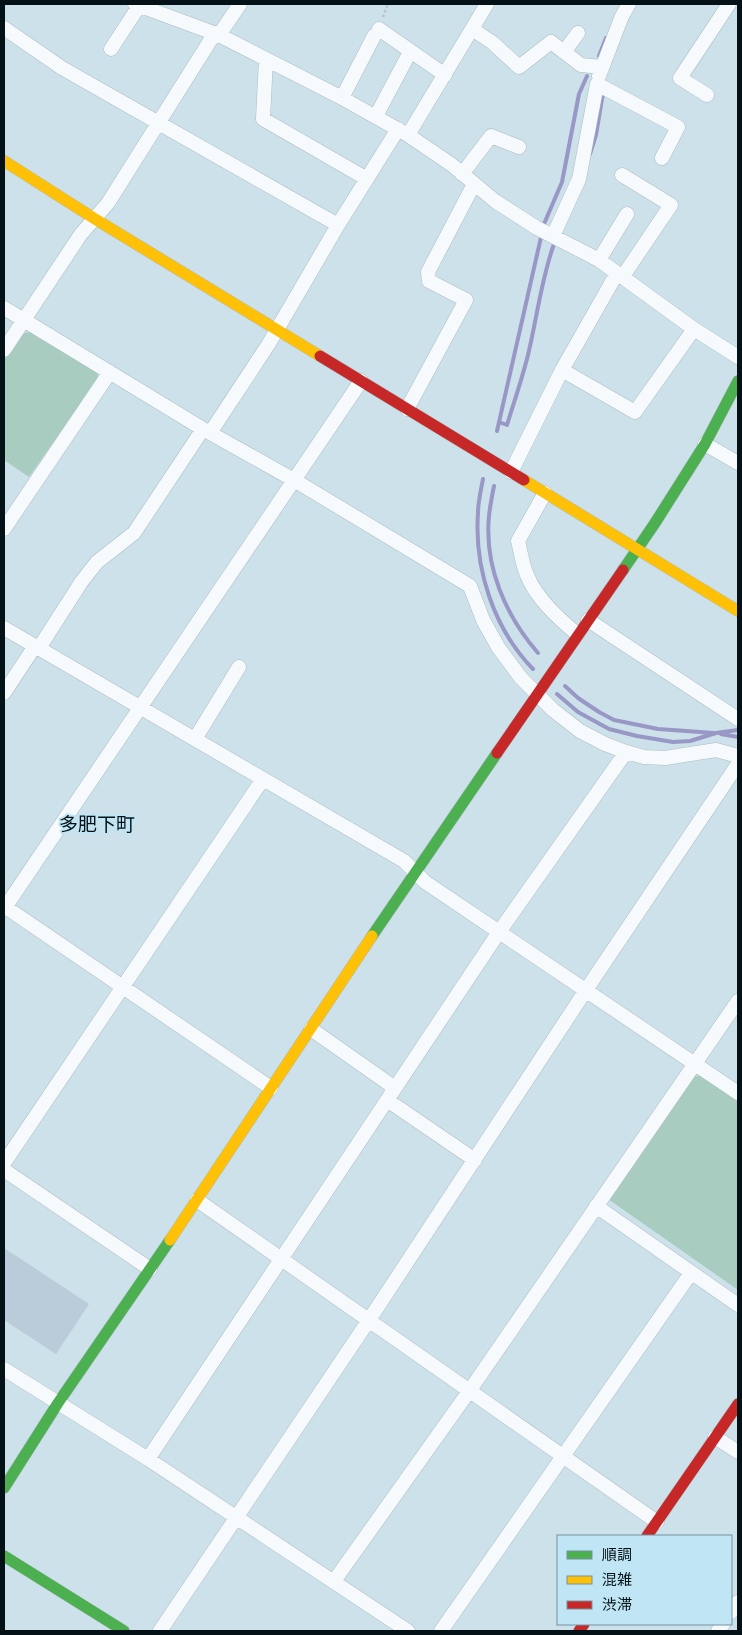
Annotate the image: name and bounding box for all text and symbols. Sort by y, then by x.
district label: 多肥下町 [59,813,135,836]
legend [557,1535,732,1625]
text: 順調 [602,1546,632,1564]
text: 混雑 [602,1571,632,1589]
text: 渋滞 [602,1596,632,1614]

